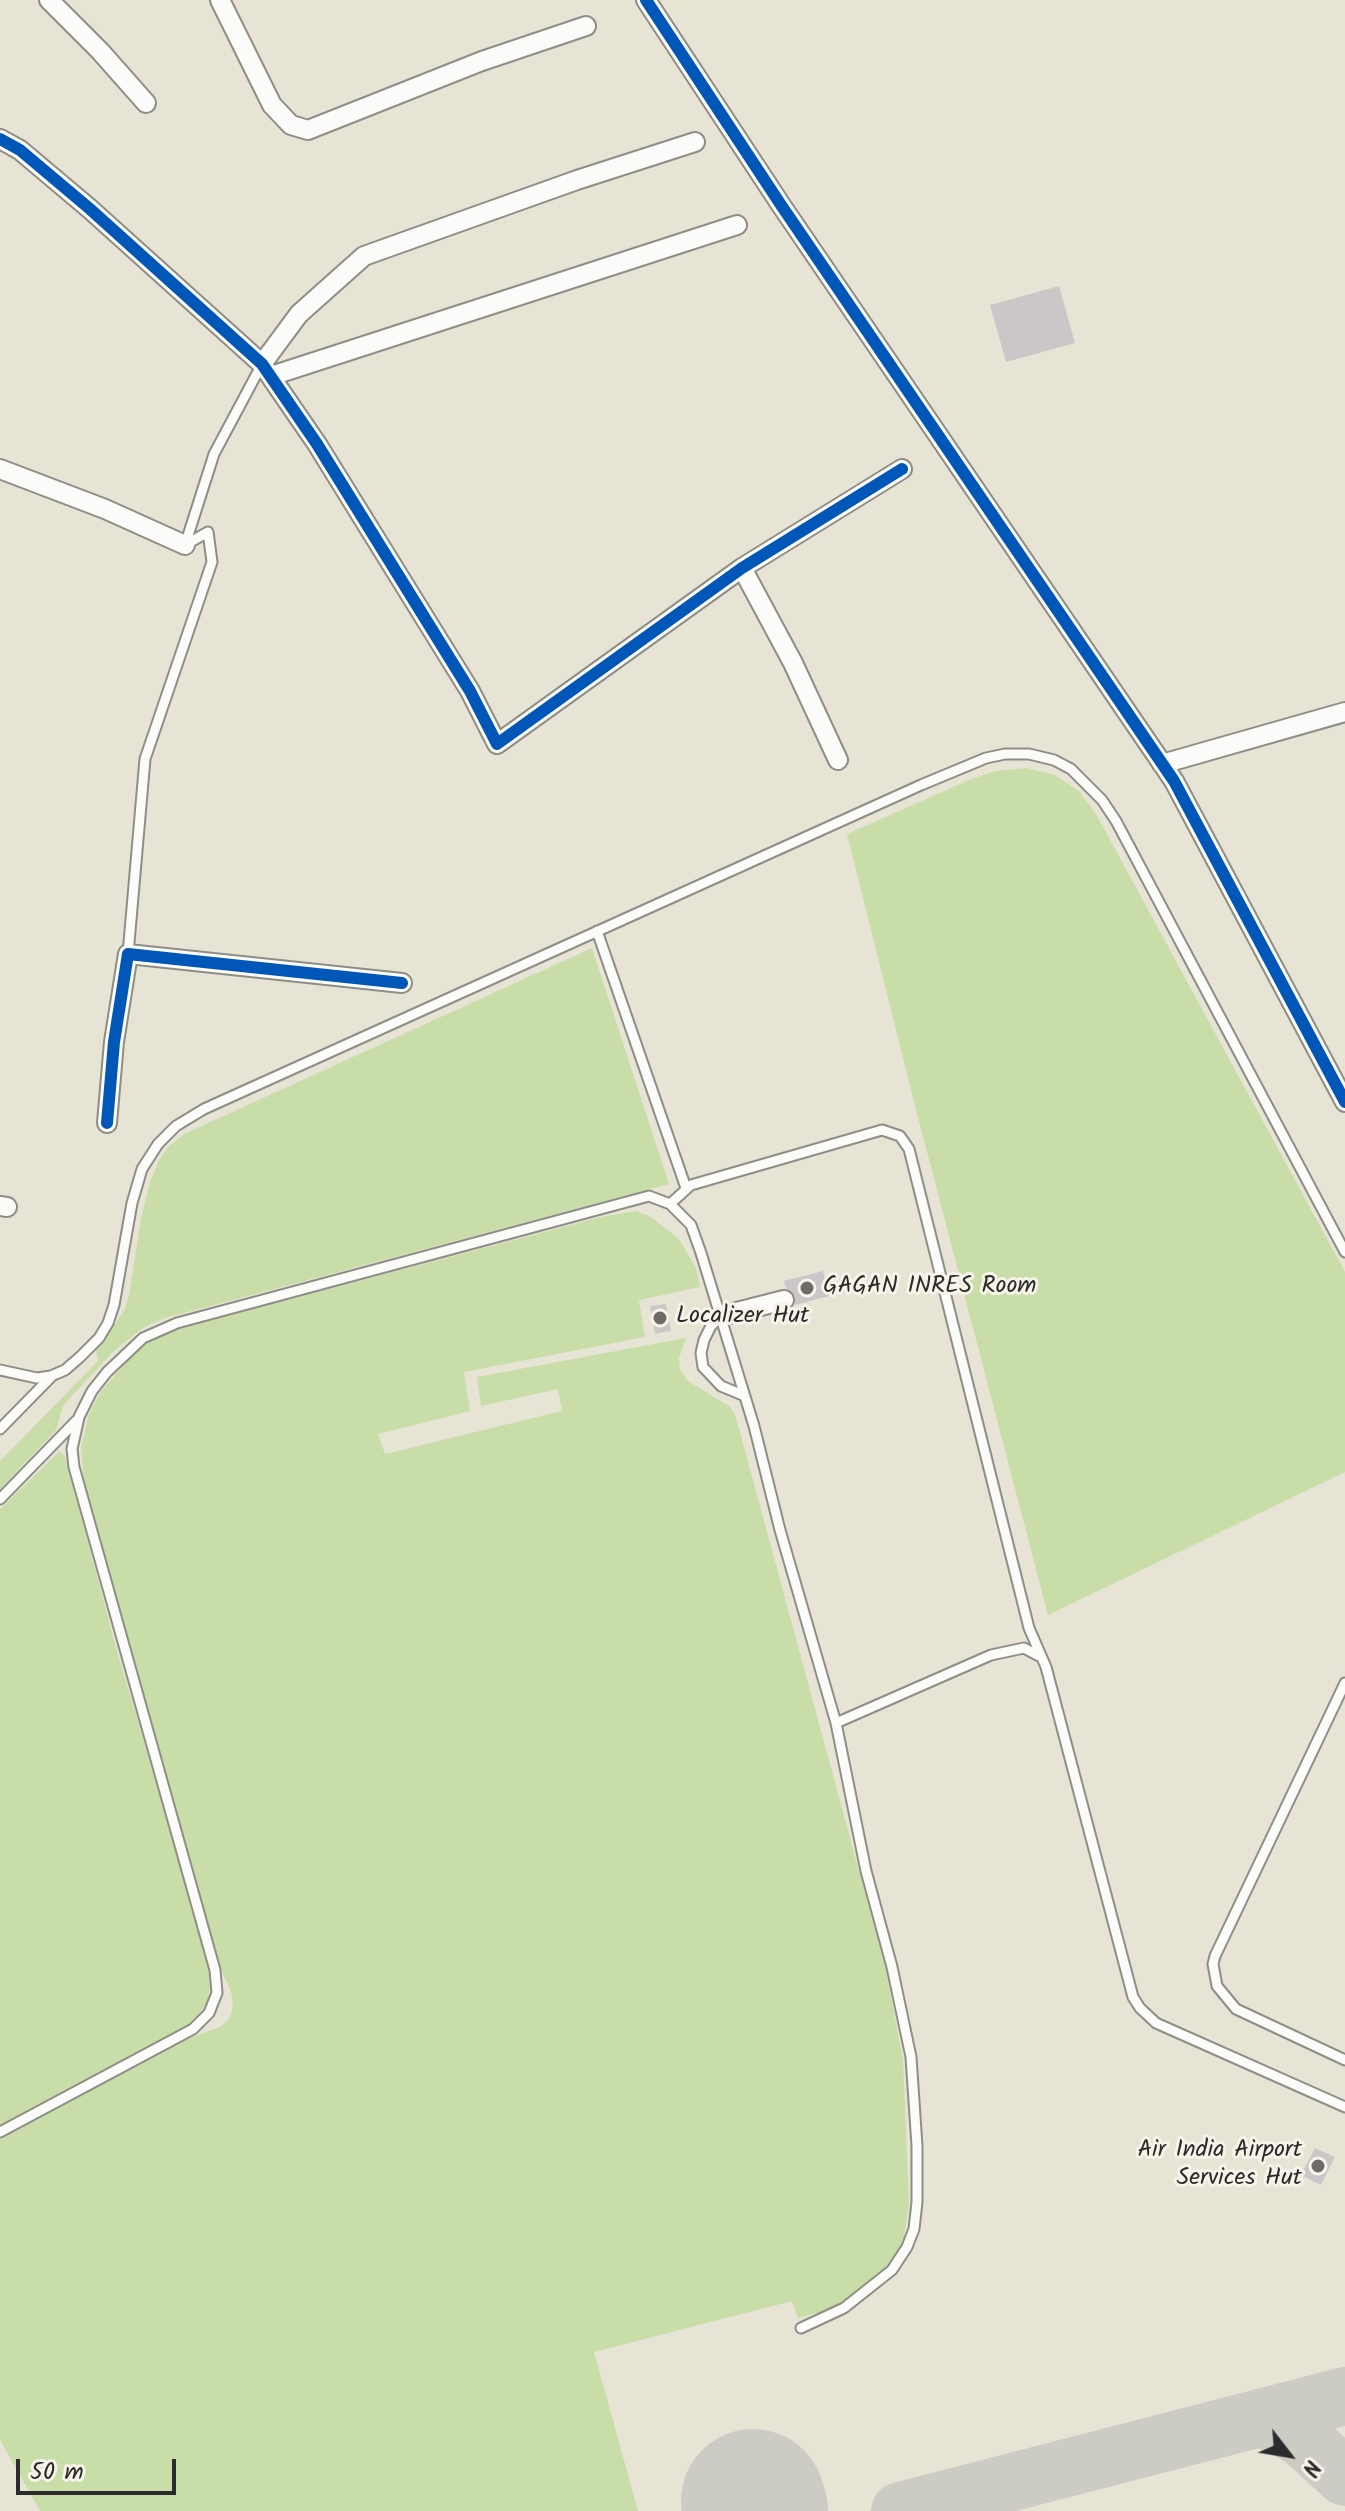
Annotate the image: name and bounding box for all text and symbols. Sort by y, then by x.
place label: GAGAN INRES Room [823,1274,1036,1302]
marker: GAGAN INRES Room [798,1279,816,1297]
place label: Localizer Hut [676,1304,809,1332]
marker: Localizer Hut [651,1309,669,1327]
place label: Air India Airport Services Hut [1138,2138,1302,2194]
marker: Air India Airport Services Hut [1309,2157,1327,2175]
north arrow [1249,2415,1329,2495]
scale bar [20,2443,180,2493]
text: 50 m [30,2453,84,2492]
text: N [1291,2453,1329,2483]

